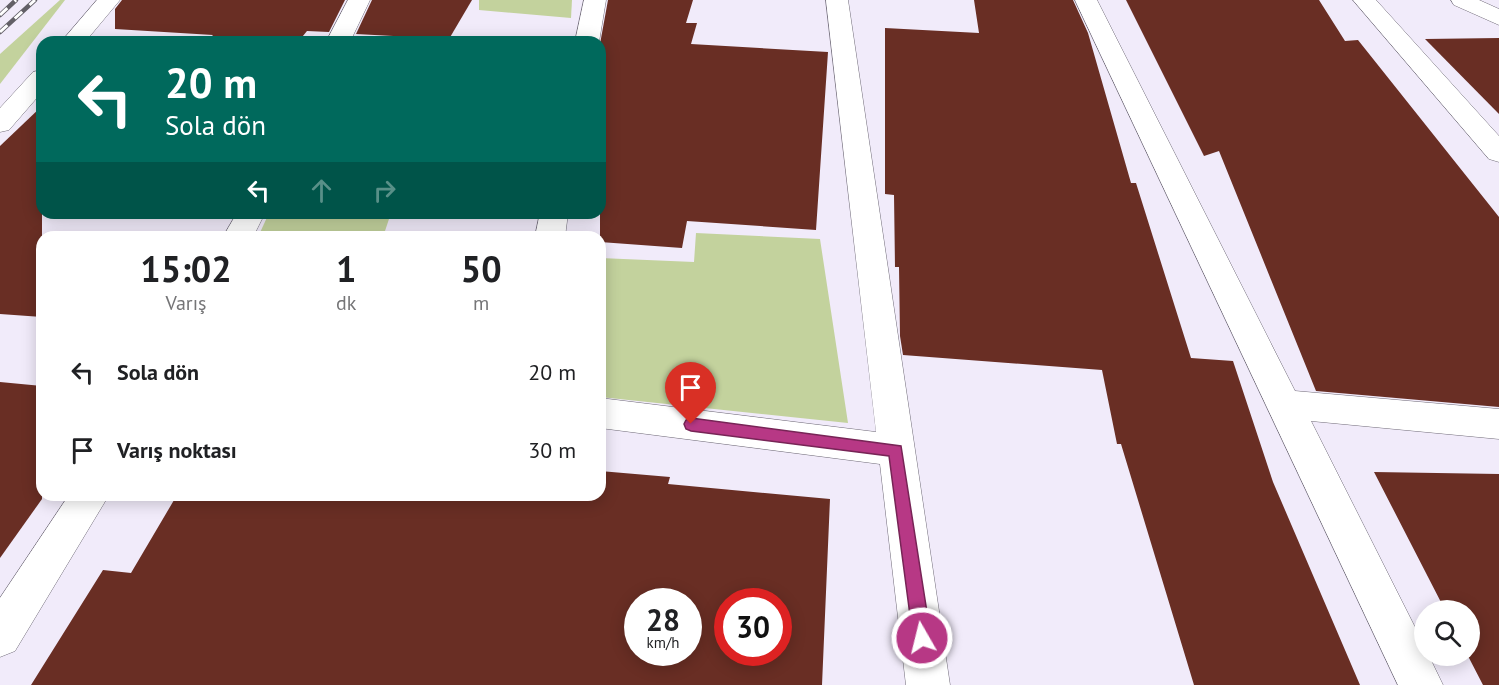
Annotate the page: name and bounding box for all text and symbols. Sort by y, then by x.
text: 20 m [165,55,257,110]
icon: left [66,60,144,138]
text: Sola dön [165,108,266,142]
icon: left [242,174,275,207]
icon: ahead [305,174,338,207]
icon: right [368,174,401,207]
text: 15:02 [140,245,232,292]
text: 1 [336,245,356,292]
text: 50 [461,245,502,292]
text: Varış [166,290,206,316]
text: dk [336,290,356,316]
text: m [473,290,489,316]
icon: left [66,356,99,389]
text: Sola dön [117,358,199,386]
text: 20 m [528,358,576,386]
pin [665,362,716,424]
icon: arrive [674,371,707,404]
icon: arrive [66,434,99,467]
text: Varış noktası [117,436,237,464]
text: 30 m [528,436,576,464]
speed limit sign: 30 [714,588,792,666]
text: 28 [646,600,680,639]
map controls [1414,600,1480,666]
button: search [1414,600,1480,666]
position arrow [890,606,954,670]
text: km/h [647,633,679,652]

